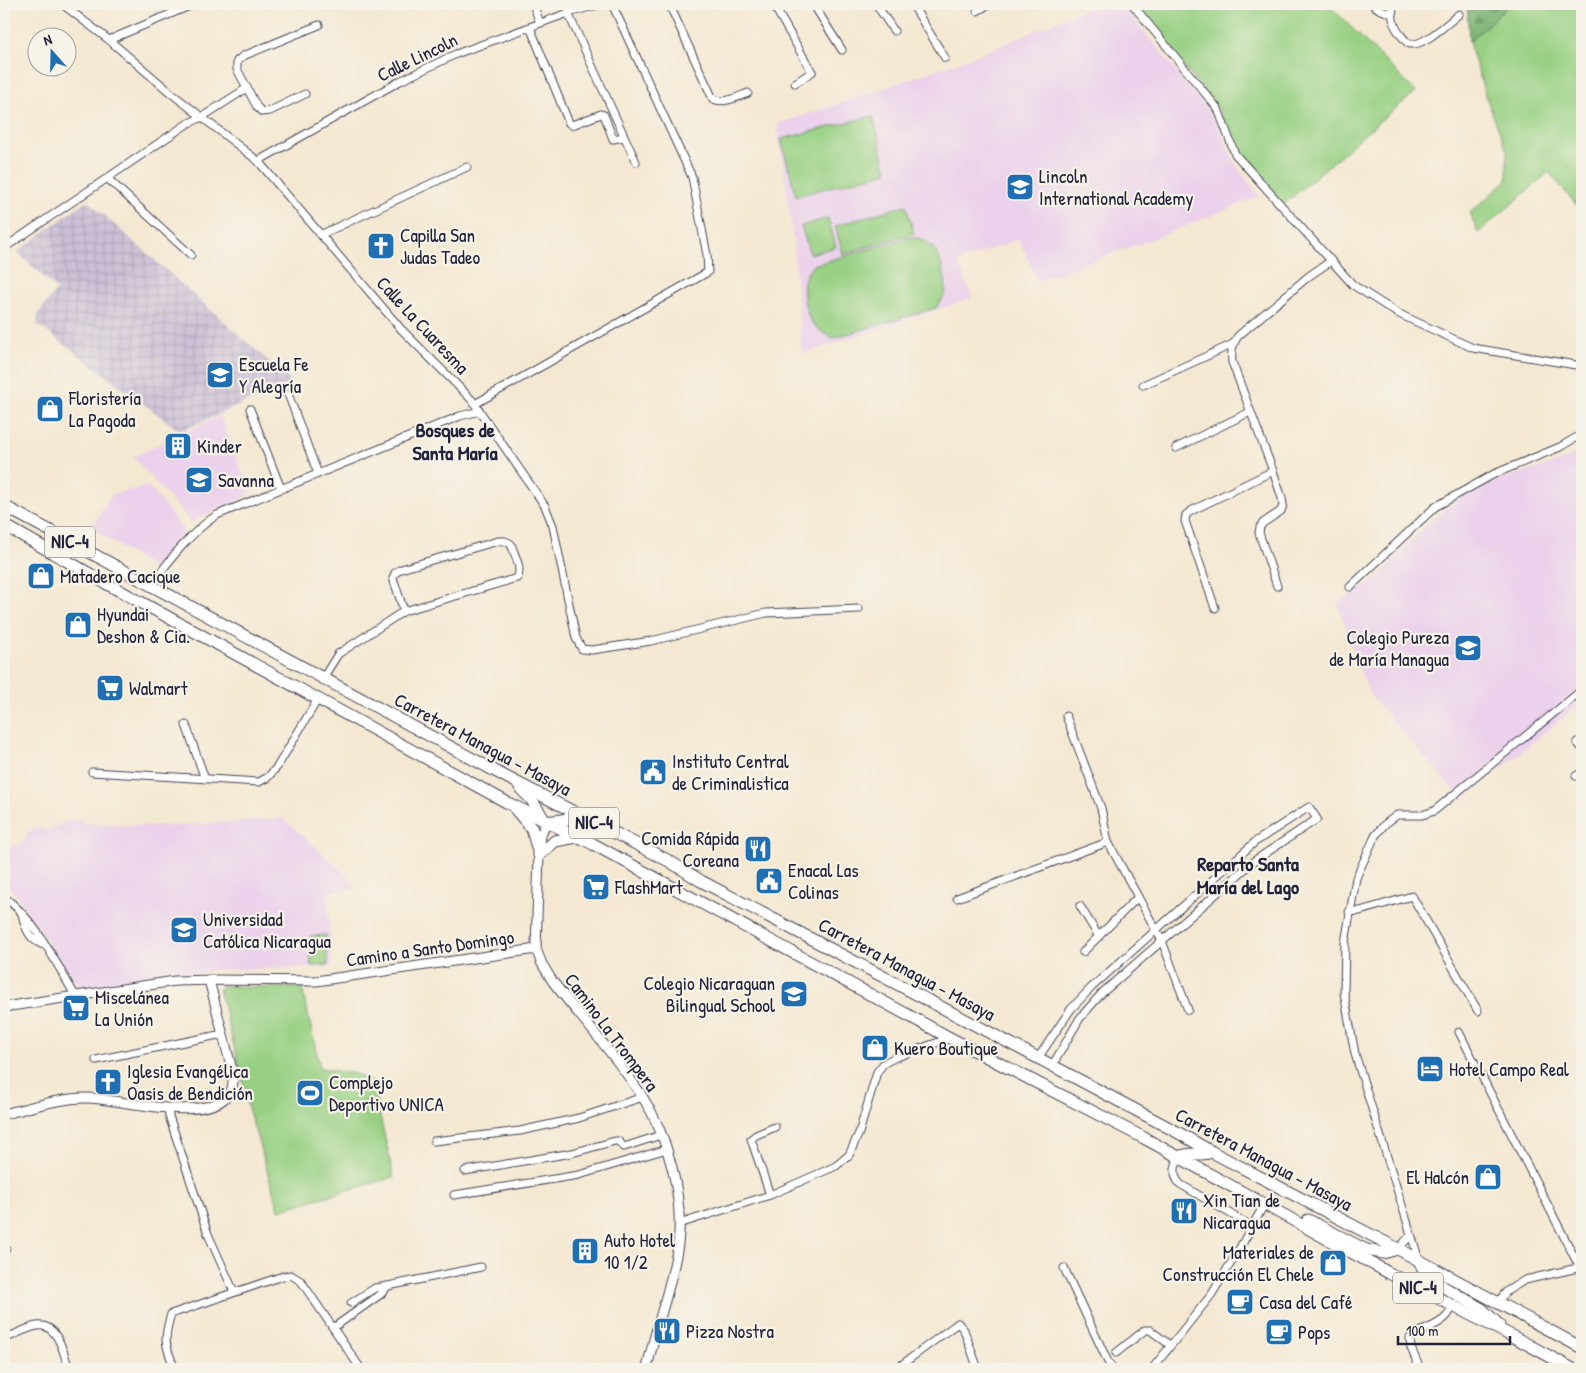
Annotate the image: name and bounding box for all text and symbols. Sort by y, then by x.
street label: Calle Lincoln [372,26,462,88]
north arrow [28,28,78,78]
text: N [41,29,55,50]
place label: Lincoln International Academy [1039,163,1193,211]
school or university icon: Lincoln International Academy [1005,172,1035,202]
place label: Capilla San Judas Tadeo [400,222,480,270]
church icon: Capilla San Judas Tadeo [366,231,396,261]
street label: Calle La Cuaresma [371,270,475,380]
place label: Escuela Fe Y Alegría [239,351,309,399]
school or university icon: Escuela Fe Y Alegría [205,360,235,390]
place label: Floristería La Pagoda [68,385,141,433]
shop icon: Floristería La Pagoda [35,394,65,424]
district label: Bosques de Santa María [412,416,498,466]
building icon: Kinder [163,431,193,461]
place label: Kinder [197,433,243,459]
school or university icon: Savanna [184,465,214,495]
place label: Savanna [218,467,274,493]
road number: NIC-4 [45,526,95,558]
shop icon: Matadero Cacique [26,561,56,591]
place label: Matadero Cacique [60,563,181,589]
place label: Hyundai Deshon & Cia. [97,601,190,649]
shop icon: Hyundai Deshon & Cia. [63,610,93,640]
place label: Colegio Pureza de María Managua [1329,624,1450,672]
school or university icon: Colegio Pureza de María Managua [1453,633,1483,663]
supermarket icon: Walmart [95,673,125,703]
place label: Walmart [129,675,188,701]
street label: Carretera Managua - Masaya [390,686,577,802]
place label: Instituto Central de Criminalistica [672,748,790,796]
public building icon: Instituto Central de Criminalistica [638,757,668,787]
road number: NIC-4 [569,808,619,838]
place label: Comida Rápida Coreana [641,825,740,873]
restaurant icon: Comida Rápida Coreana [743,834,773,864]
district label: Reparto Santa María del Lago [1197,850,1299,901]
place label: Enacal Las Colinas [788,857,859,905]
public building icon: Enacal Las Colinas [754,866,784,896]
supermarket icon: FlashMart [581,872,611,902]
place label: FlashMart [614,874,683,900]
place label: Universidad Católica Nicaragua [203,906,332,954]
street label: Carretera Managua - Masaya [814,911,1001,1027]
school or university icon: Universidad Católica Nicaragua [169,915,199,945]
street label: Camino a Santo Domingo [344,923,516,973]
street label: Camino La Trompera [559,968,665,1097]
place label: Colegio Nicaraguan Bilingual School [644,970,776,1018]
school or university icon: Colegio Nicaraguan Bilingual School [779,979,809,1009]
place label: Miscelánea La Unión [95,984,169,1032]
supermarket icon: Miscelánea La Unión [61,993,91,1023]
shop icon: Kuero Boutique [860,1033,890,1063]
place label: Kuero Boutique [894,1035,999,1061]
hotel icon: Hotel Campo Real [1415,1054,1445,1084]
place label: Hotel Campo Real [1449,1056,1570,1082]
place label: Iglesia Evangélica Oasis de Bendición [127,1058,253,1106]
church icon: Iglesia Evangélica Oasis de Bendición [93,1067,123,1097]
place label: Complejo Deportivo UNICA [329,1069,444,1117]
sports icon: Complejo Deportivo UNICA [295,1078,325,1108]
street label: Carretera Managua - Masaya [1171,1101,1358,1217]
shop icon: El Halcón [1473,1162,1503,1192]
place label: El Halcón [1406,1164,1469,1190]
place label: Xin Tian de Nicaragua [1203,1187,1281,1235]
restaurant icon: Xin Tian de Nicaragua [1169,1196,1199,1226]
place label: Auto Hotel 10 1/2 [604,1227,676,1275]
building icon: Auto Hotel 10 1/2 [570,1236,600,1266]
place label: Materiales de Construcción El Chele [1163,1239,1314,1287]
shop icon: Materiales de Construcción El Chele [1318,1248,1348,1278]
road number: NIC-4 [1393,1273,1443,1304]
cafe icon: Casa del Café [1225,1287,1255,1317]
place label: Casa del Café [1259,1289,1353,1315]
scale bar [1398,1313,1511,1345]
restaurant icon: Pizza Nostra [652,1316,682,1346]
cafe icon: Pops [1264,1317,1294,1347]
place label: Pizza Nostra [686,1318,774,1344]
place label: Pops [1298,1319,1330,1345]
text: 100 m [1406,1320,1439,1341]

